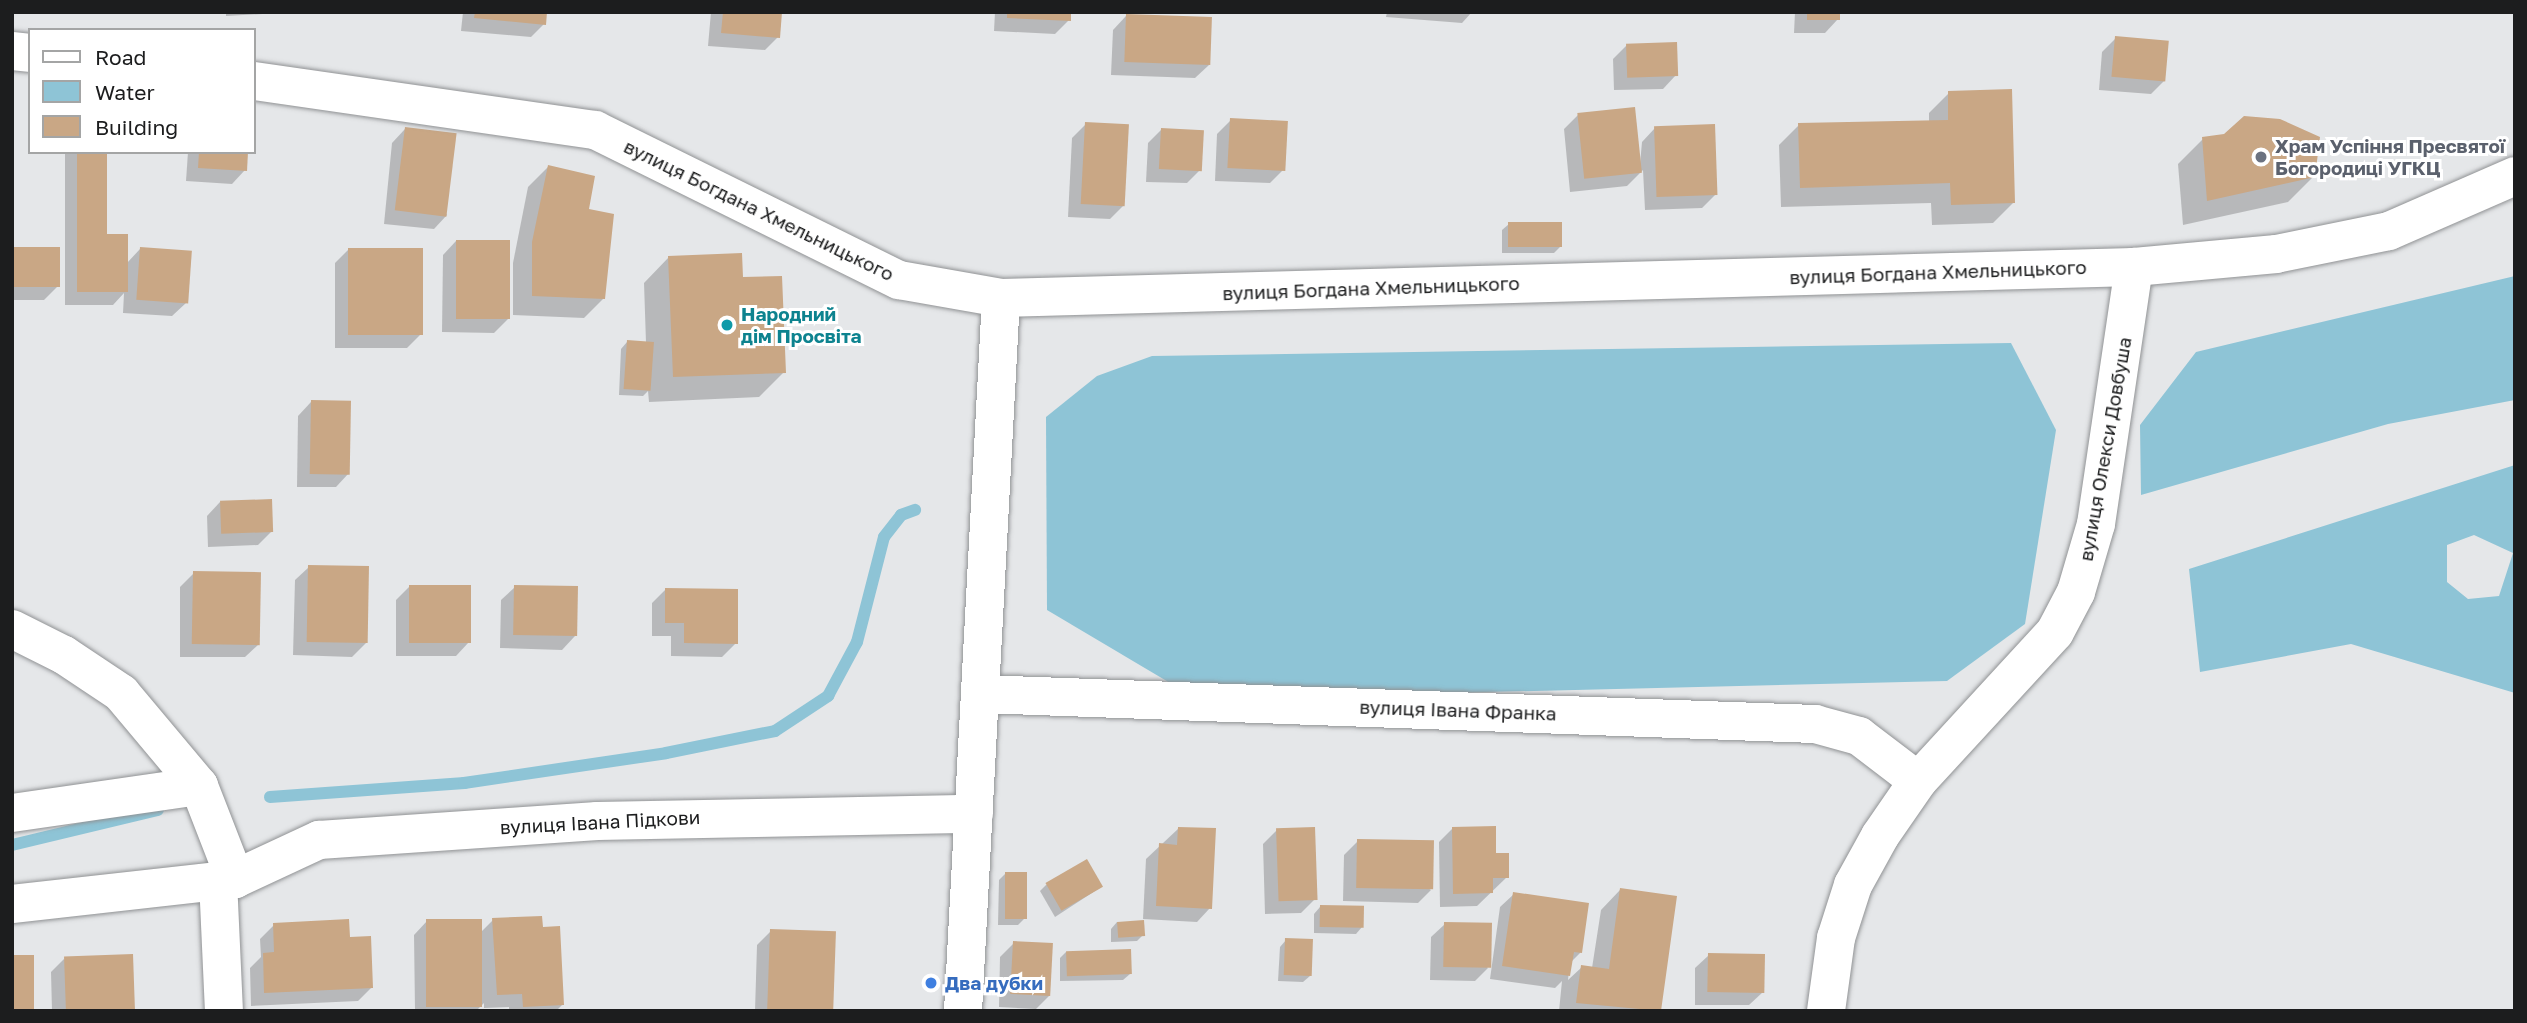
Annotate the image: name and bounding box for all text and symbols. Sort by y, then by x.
legend [28,28,256,154]
text: Road [95,44,146,70]
text: Water [95,79,155,105]
text: Building [95,114,178,140]
street label: вулиця Богдана Хмельницького [620,135,898,285]
place label: Храм Успіння Пресвятої Богородиці УГКЦ [2275,135,2505,179]
marker: Храм Успіння Пресвятої Богородиці УГКЦ [2253,149,2269,165]
street label: вулиця Богдана Хмельницького [1789,255,2087,289]
street label: вулиця Богдана Хмельницького [1222,271,1520,305]
place label: Народний дім Просвіта [741,303,861,347]
marker: Народний дім Просвіта [719,317,735,333]
street label: вулиця Олекси Довбуша [2074,335,2136,563]
street label: вулиця Івана Франка [1359,695,1557,725]
street label: вулиця Івана Підкови [499,805,701,839]
place label: Два дубки [945,972,1043,994]
marker: Два дубки [923,975,939,991]

